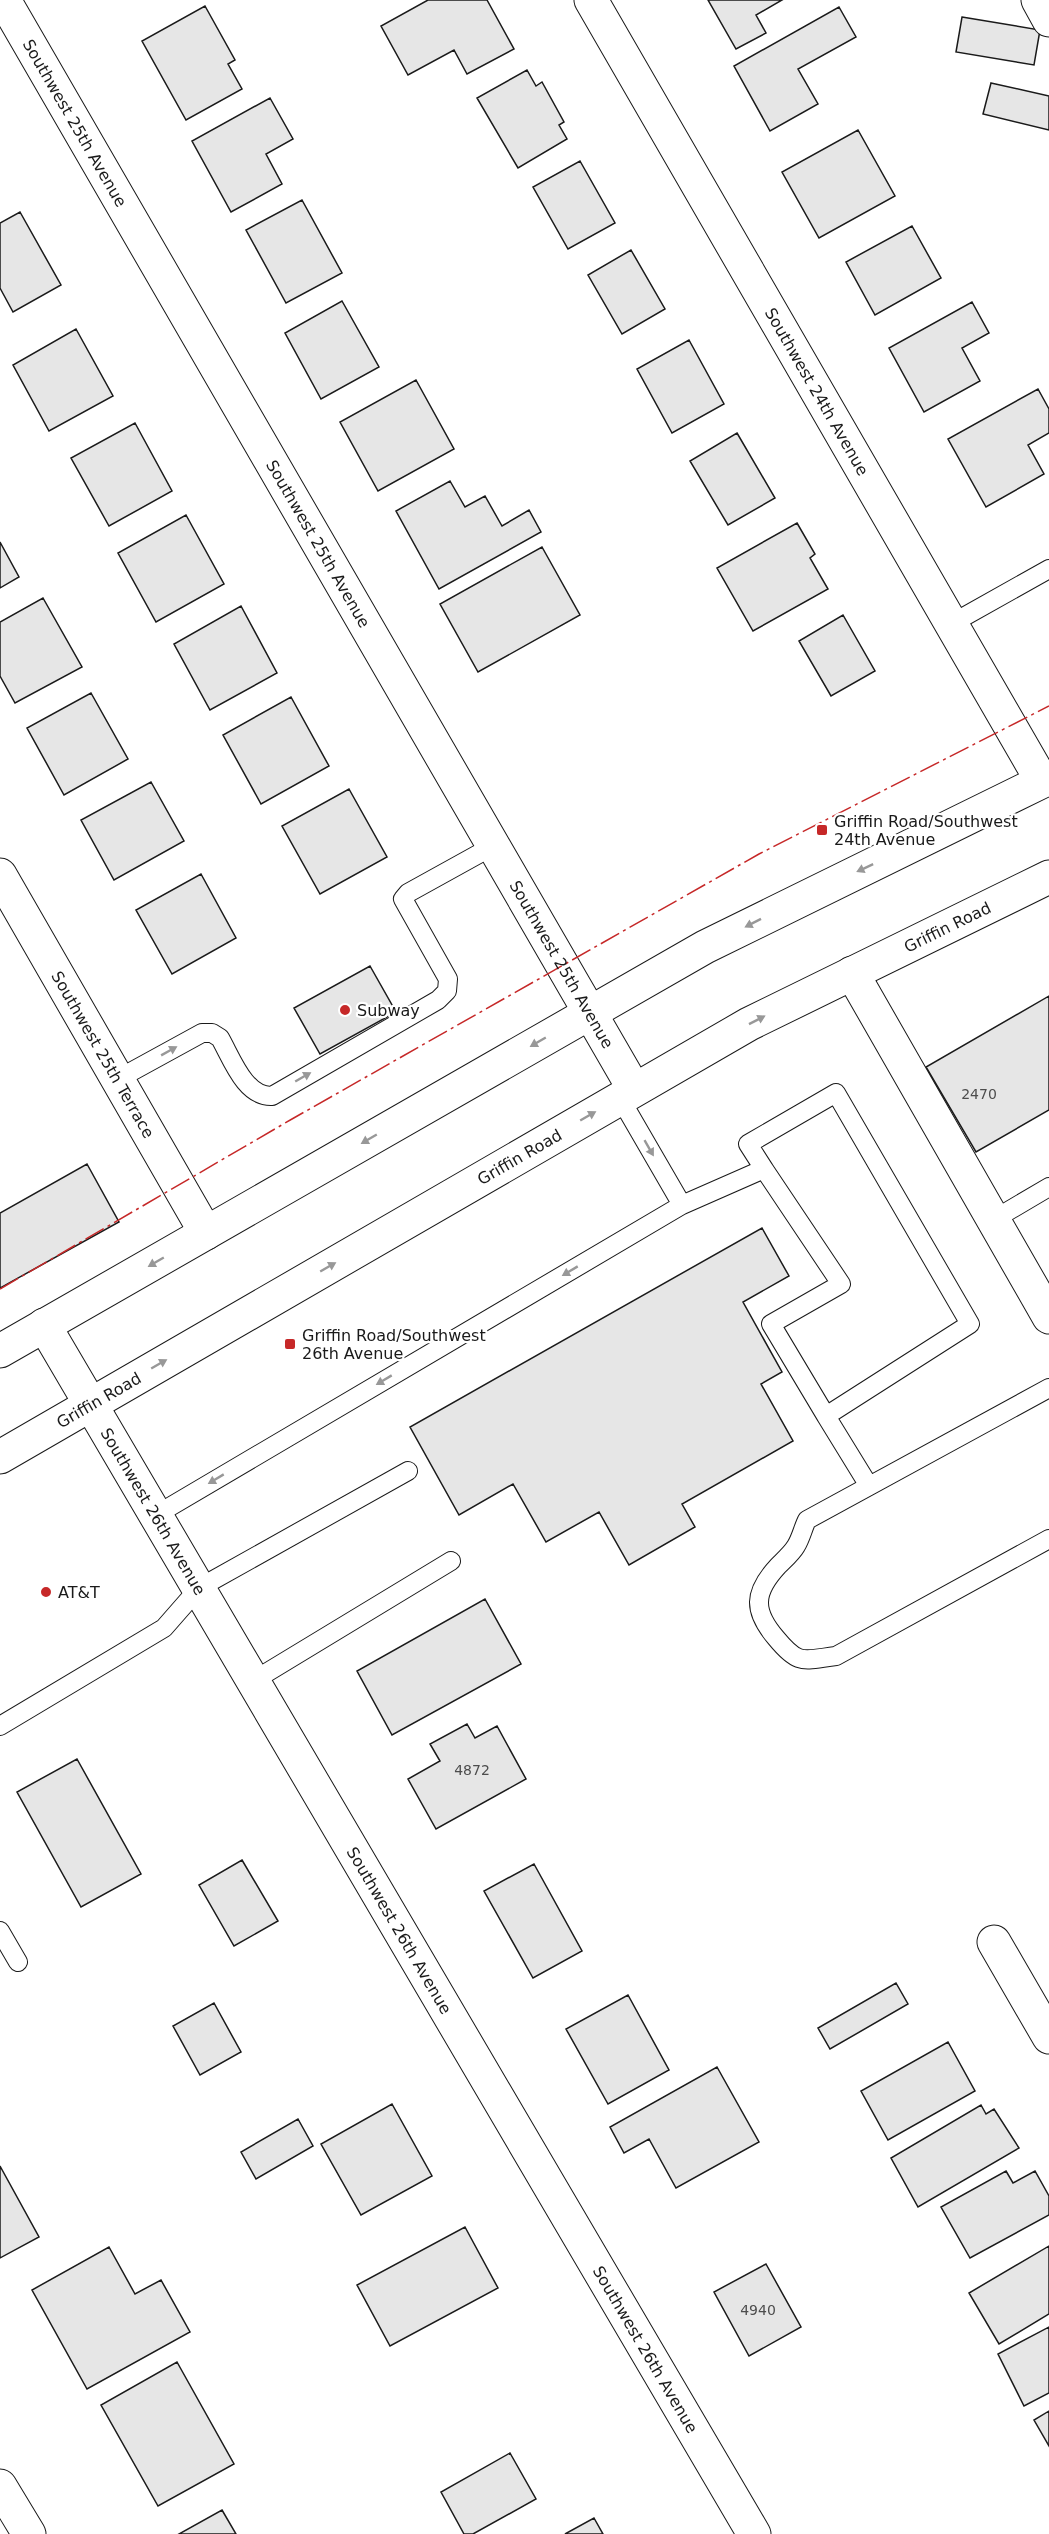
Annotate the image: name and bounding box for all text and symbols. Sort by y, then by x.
street label: Southwest 25th Avenue [19,36,131,210]
street label: Southwest 24th Avenue [761,304,872,479]
street label: Southwest 25th Avenue [262,457,374,631]
place label: Griffin Road/Southwest 24th Avenue [834,812,1018,849]
marker: Griffin Road/Southwest 24th Avenue [815,823,829,837]
one-way arrow [856,864,873,873]
street label: Southwest 25th Avenue [505,877,617,1052]
street label: Griffin Road [901,898,994,957]
one-way arrow [744,918,761,928]
street label: Southwest 25th Terrace [47,968,158,1141]
place label: Subway [357,1001,420,1020]
marker: Subway [338,1003,352,1017]
one-way arrow [749,1016,766,1025]
one-way arrow [530,1036,546,1047]
one-way arrow [161,1046,178,1056]
one-way arrow [295,1073,312,1083]
house number: 2470 [961,1086,997,1102]
one-way arrow [580,1111,597,1121]
street label: Griffin Road [474,1125,565,1189]
one-way arrow [360,1134,377,1144]
one-way arrow [644,1140,654,1157]
one-way arrow [147,1257,164,1267]
one-way arrow [320,1261,336,1272]
one-way arrow [562,1265,578,1276]
place label: Griffin Road/Southwest 26th Avenue [302,1326,486,1363]
marker: Griffin Road/Southwest 26th Avenue [283,1337,297,1351]
one-way arrow [151,1359,167,1370]
street label: Griffin Road [53,1369,145,1432]
one-way arrow [376,1375,392,1386]
street label: Southwest 26th Avenue [97,1425,209,1598]
one-way arrow [208,1474,224,1485]
place label: AT&T [58,1583,100,1602]
marker: AT&T [39,1585,53,1599]
house number: 4872 [454,1762,490,1778]
street label: Southwest 26th Avenue [343,1844,455,2018]
street label: Southwest 26th Avenue [589,2263,702,2437]
house number: 4940 [740,2302,776,2318]

